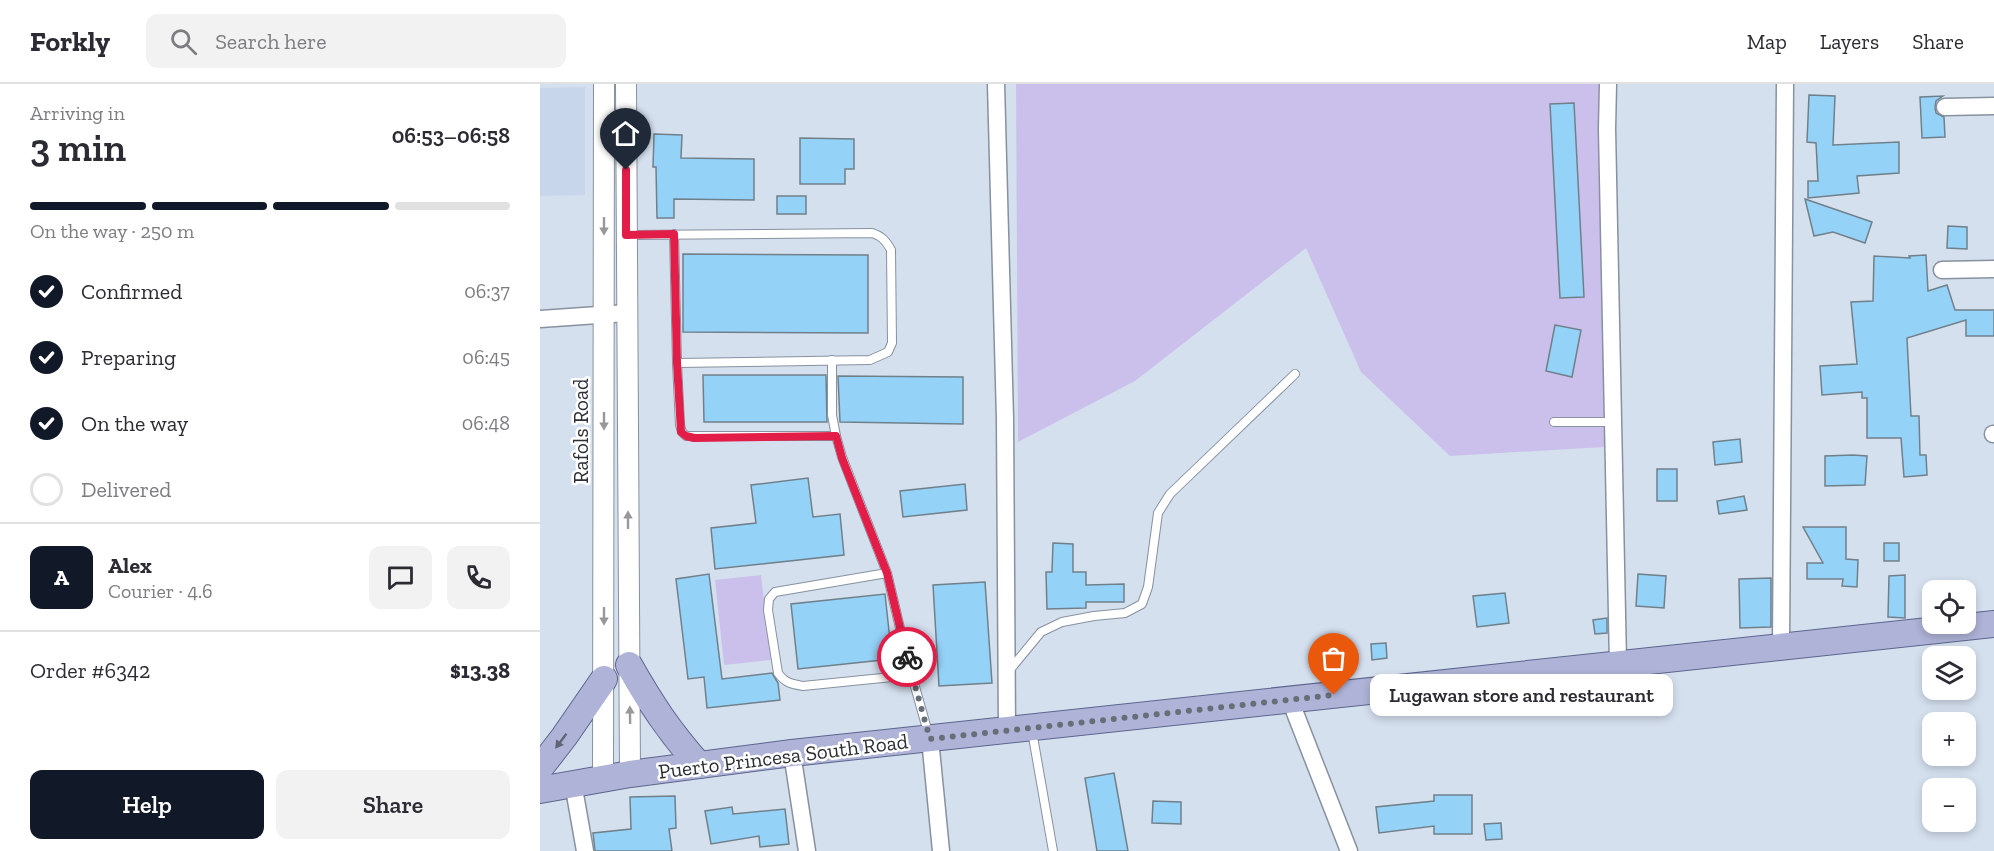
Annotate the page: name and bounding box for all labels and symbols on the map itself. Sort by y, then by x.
pin [600,108,651,170]
one-way arrow [599,217,609,236]
street label: Rafols Road [568,378,593,484]
one-way arrow [599,412,609,431]
one-way arrow [623,511,633,530]
one-way arrow [599,607,609,626]
courier [877,627,937,687]
pin [1308,633,1359,695]
callout: Lugawan store and restaurant [1370,674,1673,716]
one-way arrow [625,706,634,725]
street label: Puerto Princesa South Road [657,728,910,784]
one-way arrow [555,733,567,749]

